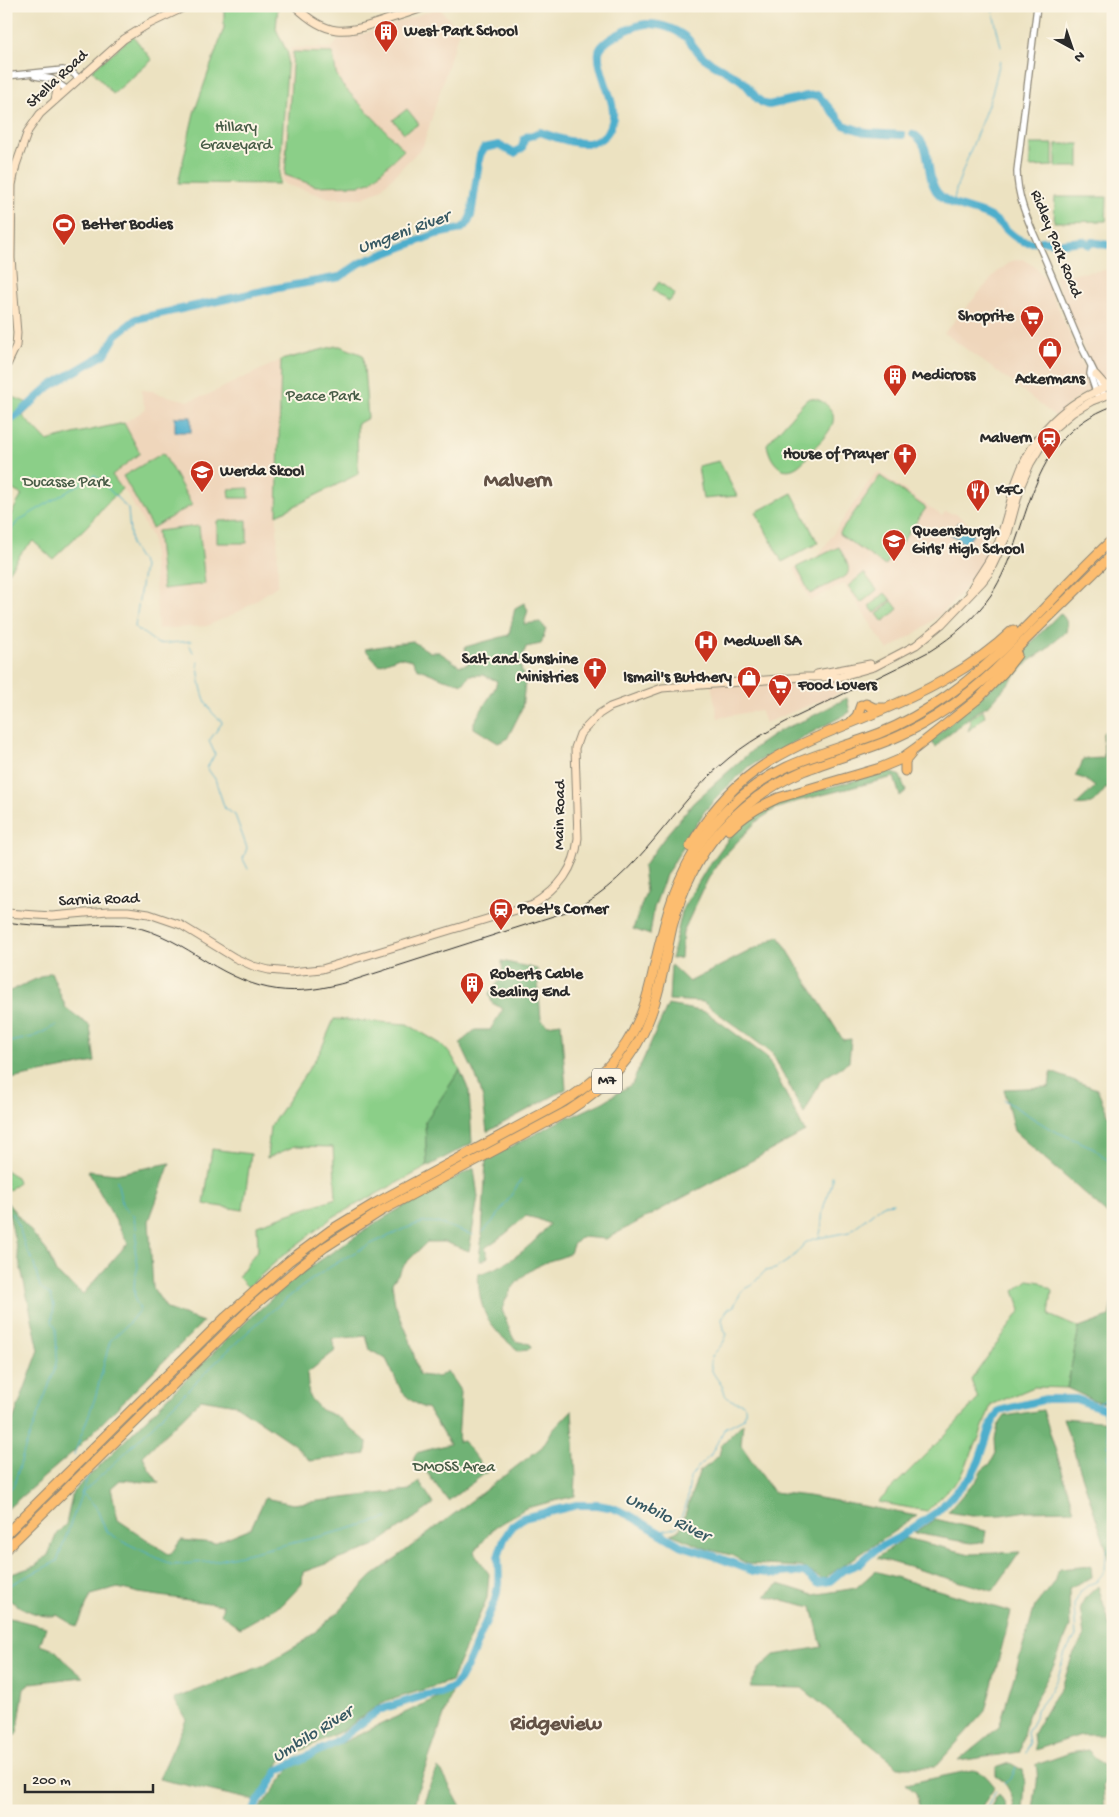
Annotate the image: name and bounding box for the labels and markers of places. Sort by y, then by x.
building icon: West Park School [373,19,399,53]
place label: West Park School [403,23,518,42]
sports icon: Better Bodies [51,212,77,246]
place label: Better Bodies [81,216,174,235]
supermarket icon: Shoprite [1019,304,1045,338]
place label: Shoprite [958,308,1015,327]
shop icon: Ackermans [1037,336,1063,370]
building icon: Medicross [882,363,908,397]
place label: Medicross [912,367,977,386]
place label: Ackermans [1014,371,1086,390]
station icon: Malvern [1036,426,1062,460]
place label: Malvern [980,430,1032,449]
church icon: House of Prayer [892,442,918,476]
place label: House of Prayer [783,445,890,465]
school or university icon: Werda Skool [189,459,215,493]
place label: Werda Skool [219,463,305,482]
restaurant icon: KFC [965,478,991,512]
place label: KFC [995,482,1023,501]
place label: Queensburgh Girls' High School [912,523,1025,560]
school or university icon: Queensburgh Girls' High School [881,528,907,562]
hospital icon: Medwell SA [693,629,719,663]
place label: Medwell SA [724,633,803,652]
place label: Salt and Sunshine Ministries [462,651,579,688]
church icon: Salt and Sunshine Ministries [582,656,608,690]
shop icon: Ismail's Butchery [736,665,762,699]
place label: Ismail's Butchery [623,669,732,688]
supermarket icon: Food Lovers [767,673,793,707]
place label: Food Lovers [797,677,878,696]
station icon: Poet's Corner [488,897,514,931]
place label: Poet's Corner [517,901,610,920]
place label: Roberts Cable Sealing End [489,966,584,1003]
building icon: Roberts Cable Sealing End [459,971,485,1005]

